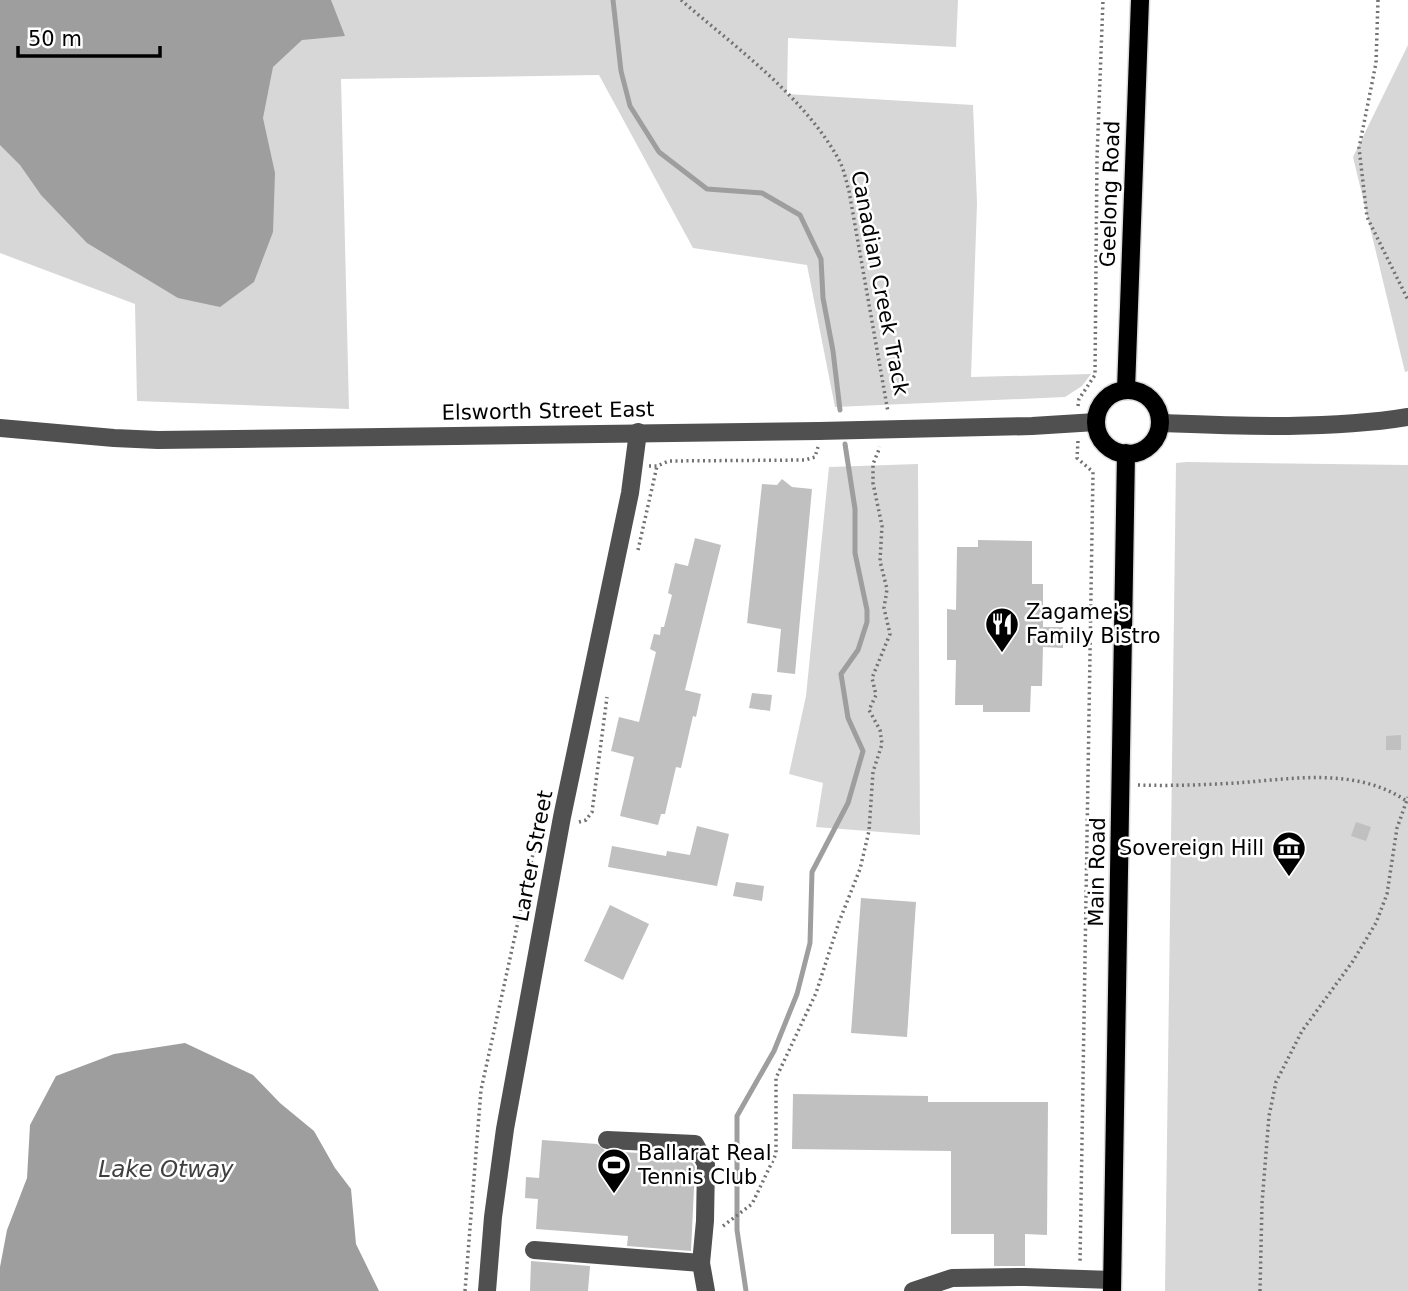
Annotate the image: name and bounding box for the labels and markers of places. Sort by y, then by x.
place label: Zagame's Family Bistro [1026,600,1161,648]
restaurant icon: Zagame's Family Bistro [983,605,1021,654]
museum icon: Sovereign Hill [1270,829,1308,878]
place label: Sovereign Hill [1119,836,1264,860]
place label: Ballarat Real Tennis Club [637,1141,772,1189]
sports icon: Ballarat Real Tennis Club [595,1146,633,1195]

